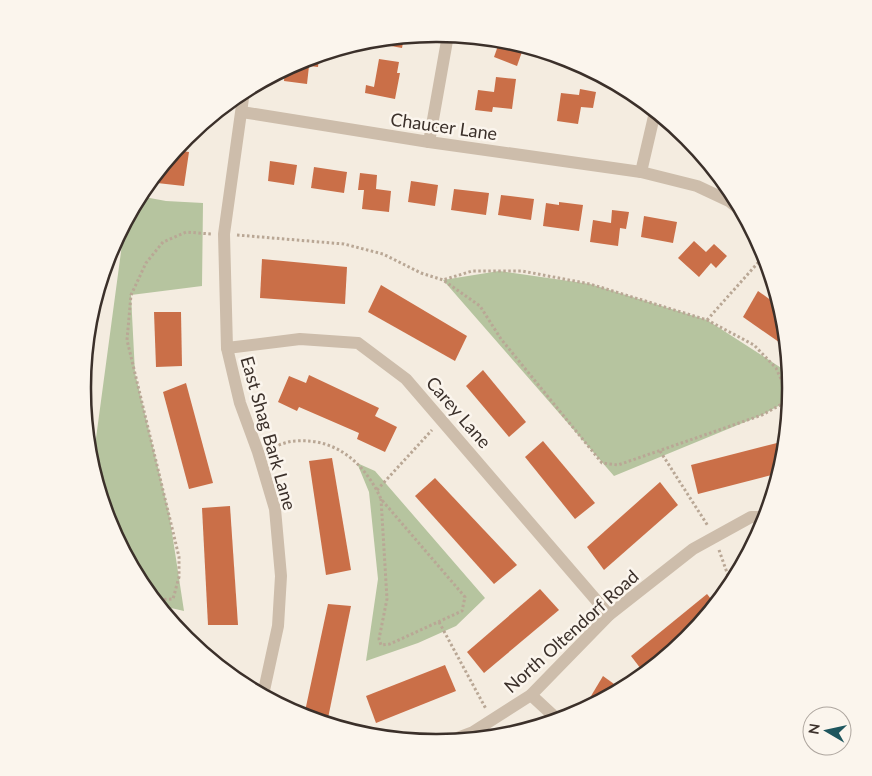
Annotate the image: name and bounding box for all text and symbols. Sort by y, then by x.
street label: Chaucer Lane [389,108,499,144]
street label: East Shag Bark Lane [236,353,302,513]
street label: Carey Lane [422,372,496,452]
street label: North Oltendorf Road [499,565,643,697]
north arrow [802,706,852,756]
text: N [804,722,823,736]

